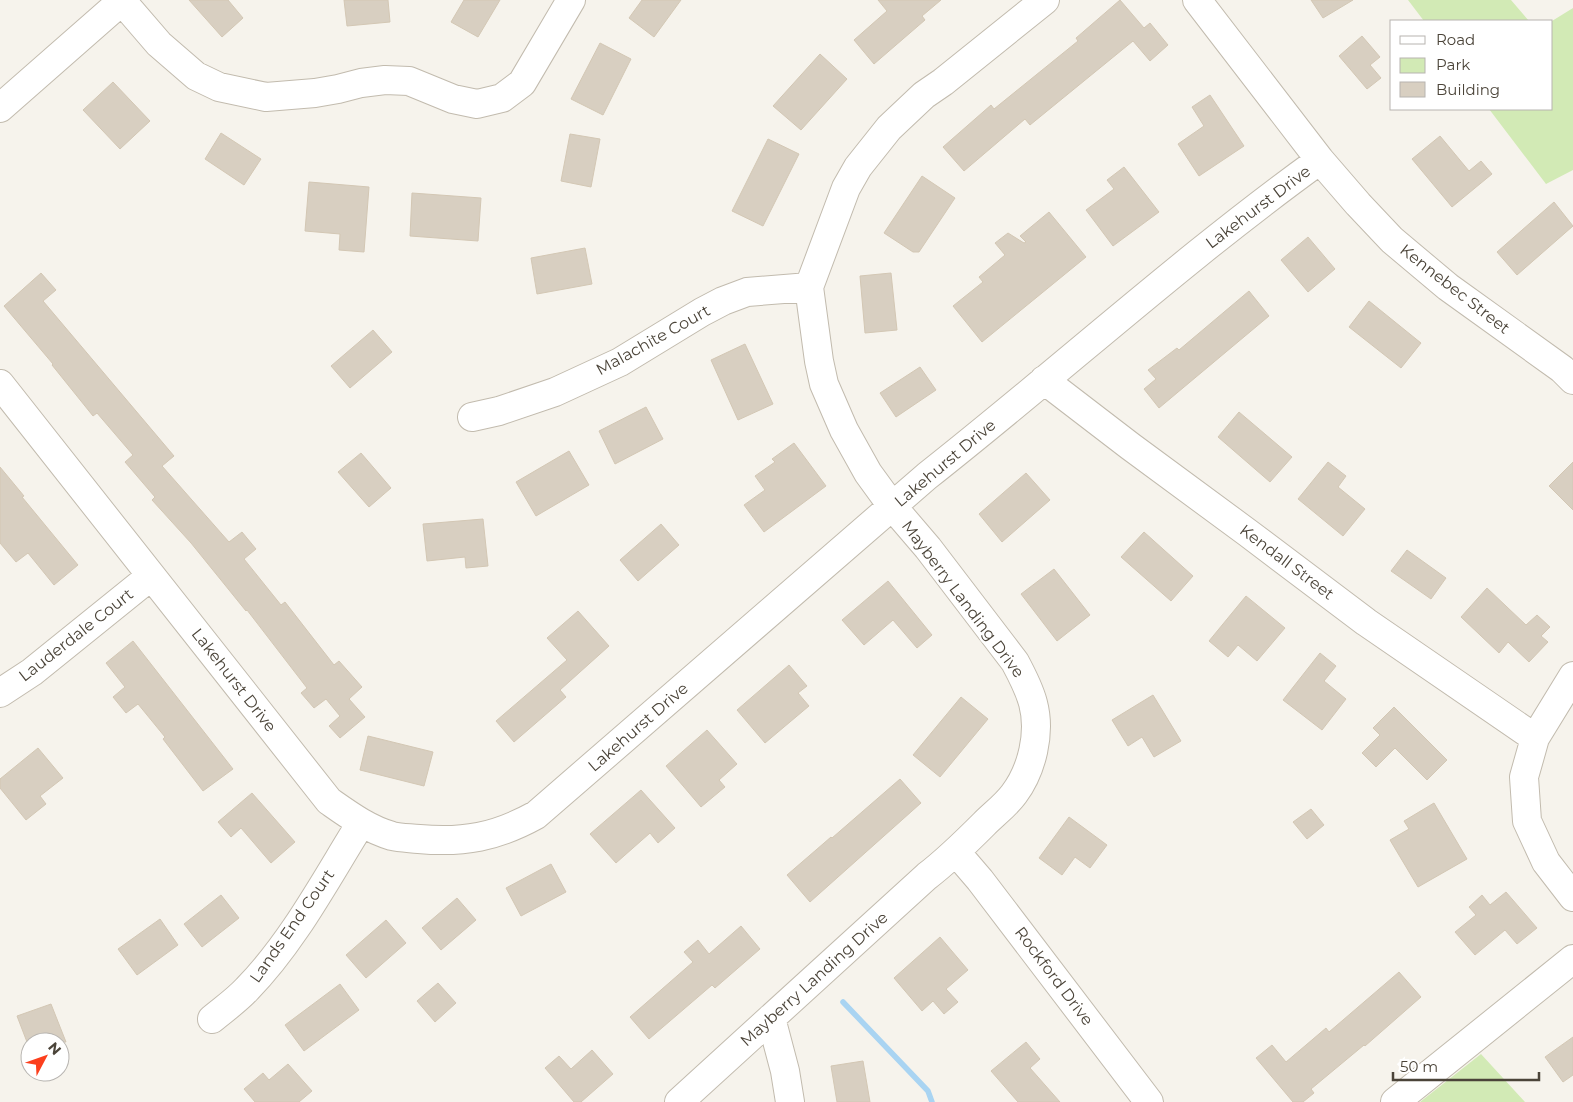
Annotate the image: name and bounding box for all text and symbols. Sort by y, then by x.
legend [1390,20,1553,110]
text: Road [1436,30,1475,49]
text: Park [1436,55,1470,74]
text: Building [1436,80,1500,99]
street label: Lakehurst Drive [1202,161,1314,253]
street label: Kennebec Street [1396,240,1514,338]
street label: Malachite Court [593,301,714,379]
street label: Lakehurst Drive [891,415,999,511]
street label: Mayberry Landing Drive [898,517,1028,681]
street label: Kendall Street [1236,520,1338,604]
street label: Lauderdale Court [15,584,137,685]
street label: Lakehurst Drive [188,624,280,736]
street label: Lakehurst Drive [584,678,692,776]
street label: Lands End Court [246,865,338,986]
street label: Mayberry Landing Drive [736,908,892,1050]
street label: Rockford Drive [1011,923,1097,1029]
north arrow [20,1032,70,1082]
text: N [44,1038,65,1059]
scale bar [1393,1050,1539,1082]
text: 50 m [1400,1057,1438,1076]

